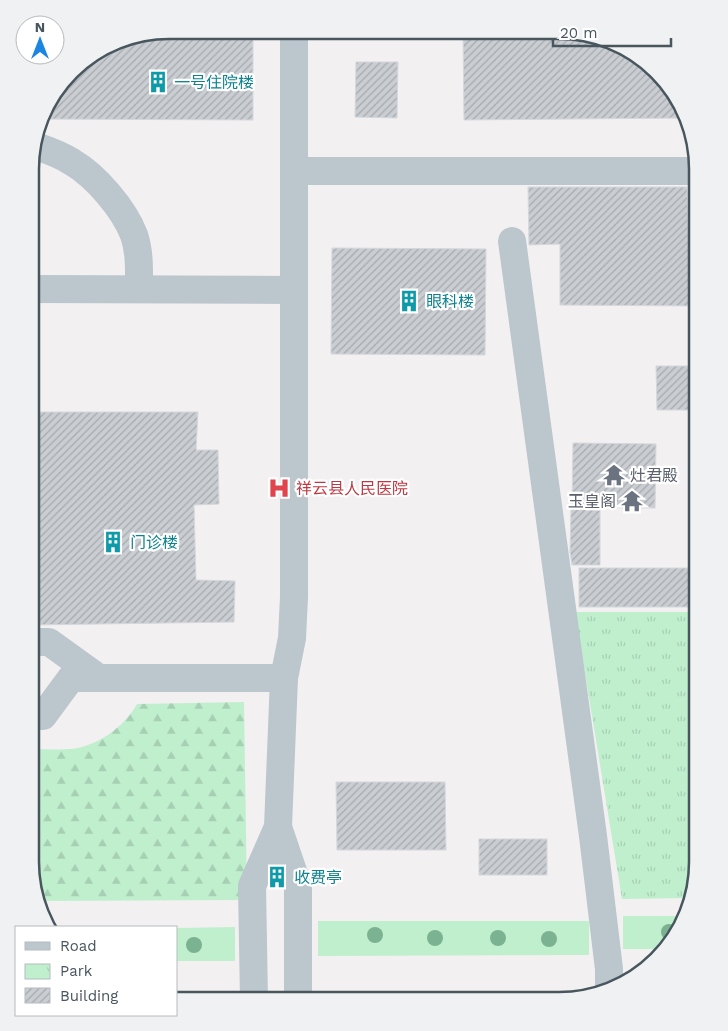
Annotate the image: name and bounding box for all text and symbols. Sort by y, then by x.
north arrow [15,15,65,65]
scale bar [553,15,670,47]
text: N [35,19,45,35]
text: 20 m [560,24,598,42]
building icon: 一号住院楼 [145,69,171,95]
place label: 一号住院楼 [174,73,254,92]
building icon: 眼科楼 [396,288,422,314]
place label: 眼科楼 [426,292,474,311]
temple icon: 灶君殿 [601,462,627,488]
place label: 灶君殿 [630,466,678,485]
hospital icon: 祥云县人民医院 [266,475,292,501]
place label: 祥云县人民医院 [296,479,408,498]
temple icon: 玉皇阁 [619,488,645,514]
place label: 玉皇阁 [568,492,616,511]
building icon: 门诊楼 [100,529,126,555]
place label: 门诊楼 [130,533,178,552]
building icon: 收费亭 [264,864,290,890]
place label: 收费亭 [294,868,342,887]
legend [15,926,178,1016]
text: Road [60,937,97,955]
text: Park [60,962,93,980]
text: Building [60,987,118,1005]

